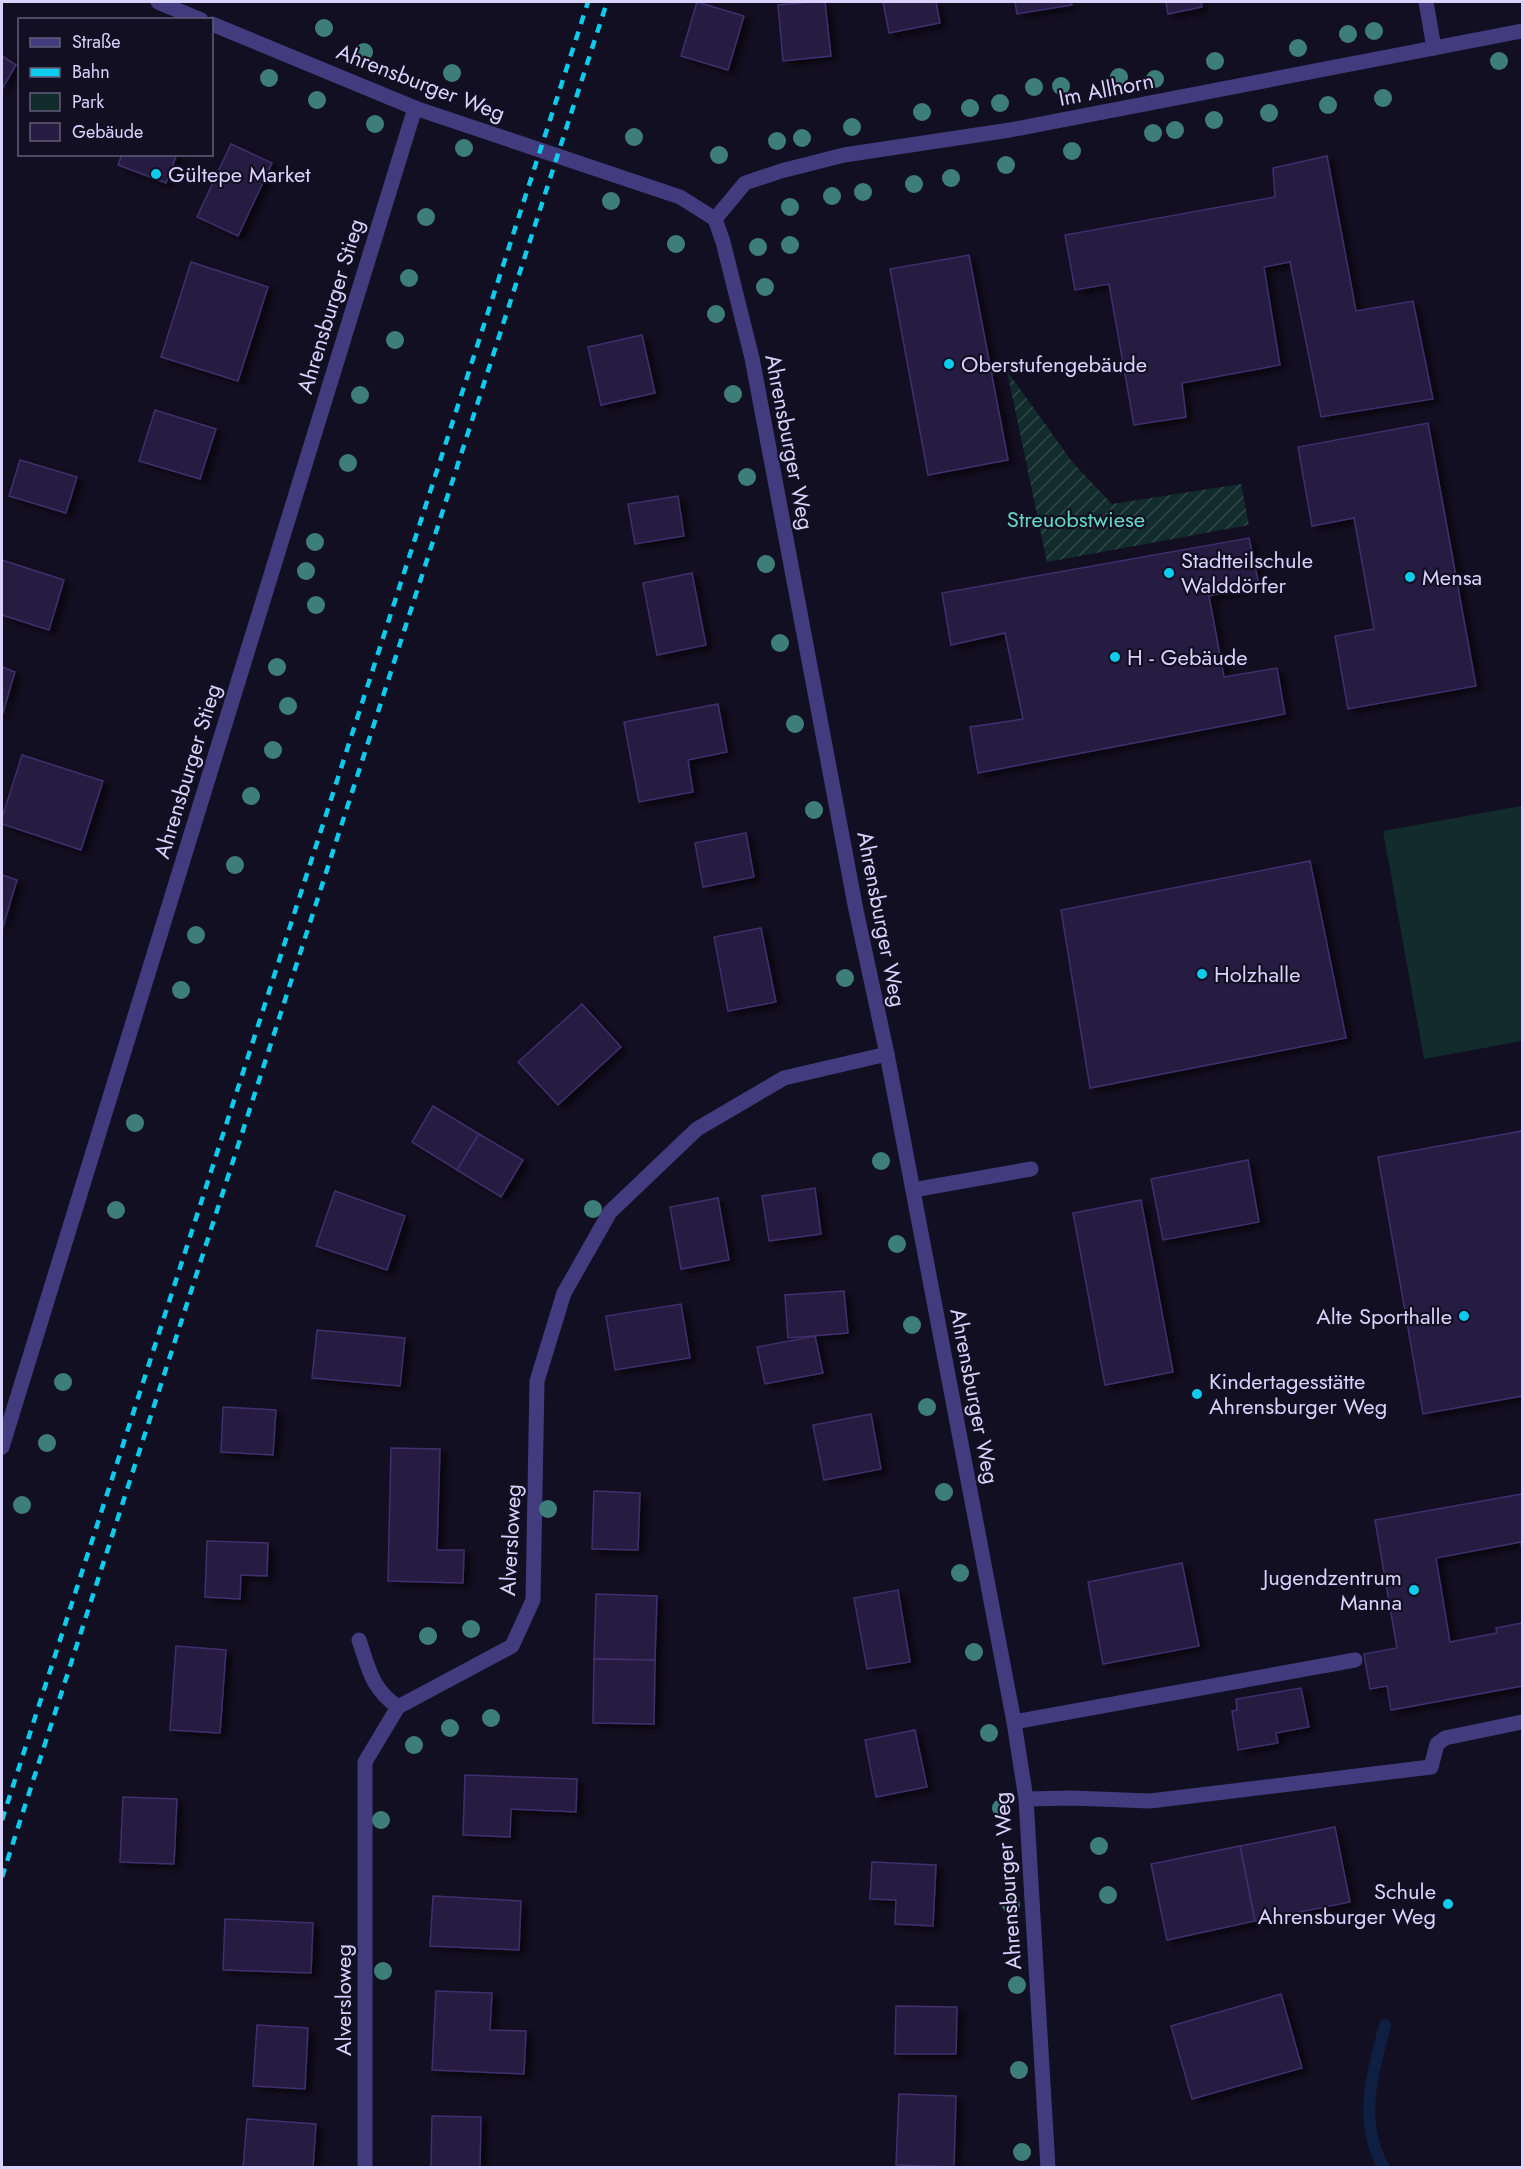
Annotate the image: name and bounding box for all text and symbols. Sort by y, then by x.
legend [18,18,213,156]
text: Straße [72,29,120,55]
street label: Ahrensburger Weg [332,35,510,129]
text: Bahn [72,59,110,85]
street label: Im Allhorn [1056,64,1156,114]
text: Park [72,89,104,115]
text: Gebäude [72,119,143,145]
place label: Gültepe Market [168,158,311,190]
marker: Gültepe Market [149,167,163,181]
street label: Ahrensburger Stieg [288,215,372,397]
place label: Oberstufengebäude [961,348,1147,380]
street label: Ahrensburger Weg [757,351,823,533]
marker: Oberstufengebäude [942,357,956,371]
park label: Streuobstwiese [1007,503,1145,535]
place label: Stadtteilschule Walddörfer [1181,544,1313,601]
place label: Mensa [1422,561,1482,593]
marker: Stadtteilschule Walddörfer [1162,566,1176,580]
marker: Mensa [1403,570,1417,584]
place label: H - Gebäude [1127,641,1248,673]
marker: H - Gebäude [1108,650,1122,664]
street label: Ahrensburger Stieg [145,680,229,862]
street label: Ahrensburger Weg [849,828,915,1010]
place label: Holzhalle [1214,958,1301,990]
marker: Holzhalle [1195,967,1209,981]
place label: Alte Sporthalle [1316,1300,1452,1332]
street label: Ahrensburger Weg [942,1305,1008,1487]
marker: Alte Sporthalle [1457,1309,1471,1323]
place label: Kindertagesstätte Ahrensburger Weg [1209,1365,1387,1422]
marker: Kindertagesstätte Ahrensburger Weg [1190,1387,1204,1401]
street label: Alversloweg [491,1483,529,1597]
place label: Jugendzentrum Manna [1260,1561,1402,1618]
marker: Jugendzentrum Manna [1407,1583,1421,1597]
street label: Ahrensburger Weg [985,1791,1029,1971]
place label: Schule Ahrensburger Weg [1258,1875,1436,1932]
marker: Schule Ahrensburger Weg [1441,1897,1455,1911]
street label: Alversloweg [327,1944,359,2056]

